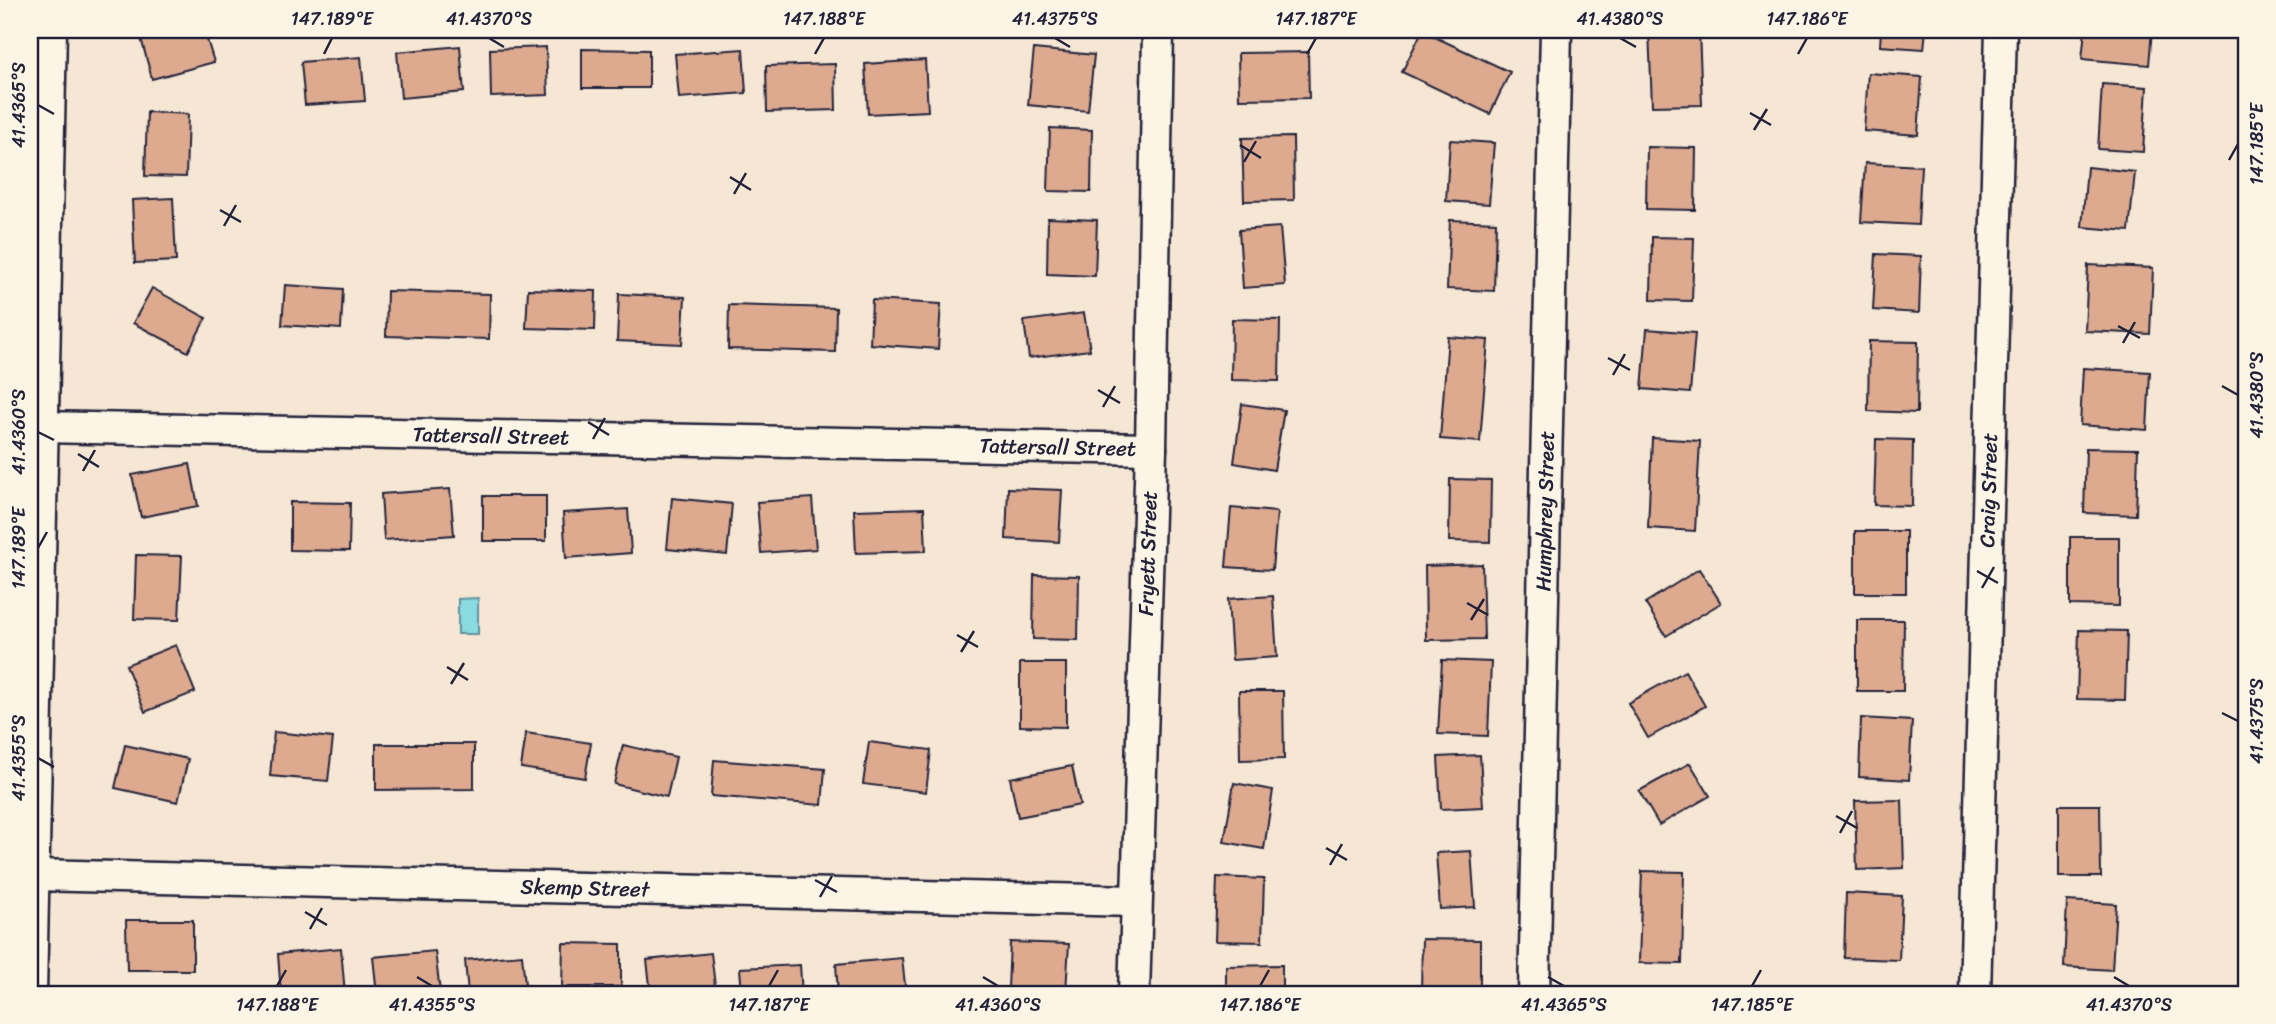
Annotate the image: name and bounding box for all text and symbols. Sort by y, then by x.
text: 147.189°E [291,3,374,35]
text: 41.4370°S [446,3,532,35]
text: 147.188°E [783,3,866,35]
text: 41.4375°S [1012,3,1098,35]
text: 147.187°E [1275,3,1358,35]
text: 41.4380°S [1577,3,1663,35]
text: 147.186°E [1766,3,1849,35]
text: 41.4365°S [3,62,35,148]
text: 147.185°E [2241,102,2273,185]
text: 41.4380°S [2241,352,2273,438]
text: 41.4360°S [3,389,35,475]
street label: Tattersall Street [412,415,570,456]
street label: Tattersall Street [979,427,1136,468]
street label: Humphrey Street [1524,430,1566,592]
street label: Craig Street [1968,432,2009,548]
street label: Fryett Street [1127,490,1169,616]
text: 147.189°E [3,506,35,589]
text: 41.4375°S [2241,678,2273,764]
text: 41.4355°S [3,715,35,801]
street label: Skemp Street [520,867,651,909]
text: 147.188°E [236,989,319,1021]
text: 41.4355°S [389,989,475,1021]
text: 147.187°E [728,989,811,1021]
text: 41.4360°S [955,989,1041,1021]
text: 147.186°E [1219,989,1302,1021]
text: 41.4365°S [1521,989,1607,1021]
text: 147.185°E [1711,989,1794,1021]
text: 41.4370°S [2086,989,2172,1021]

